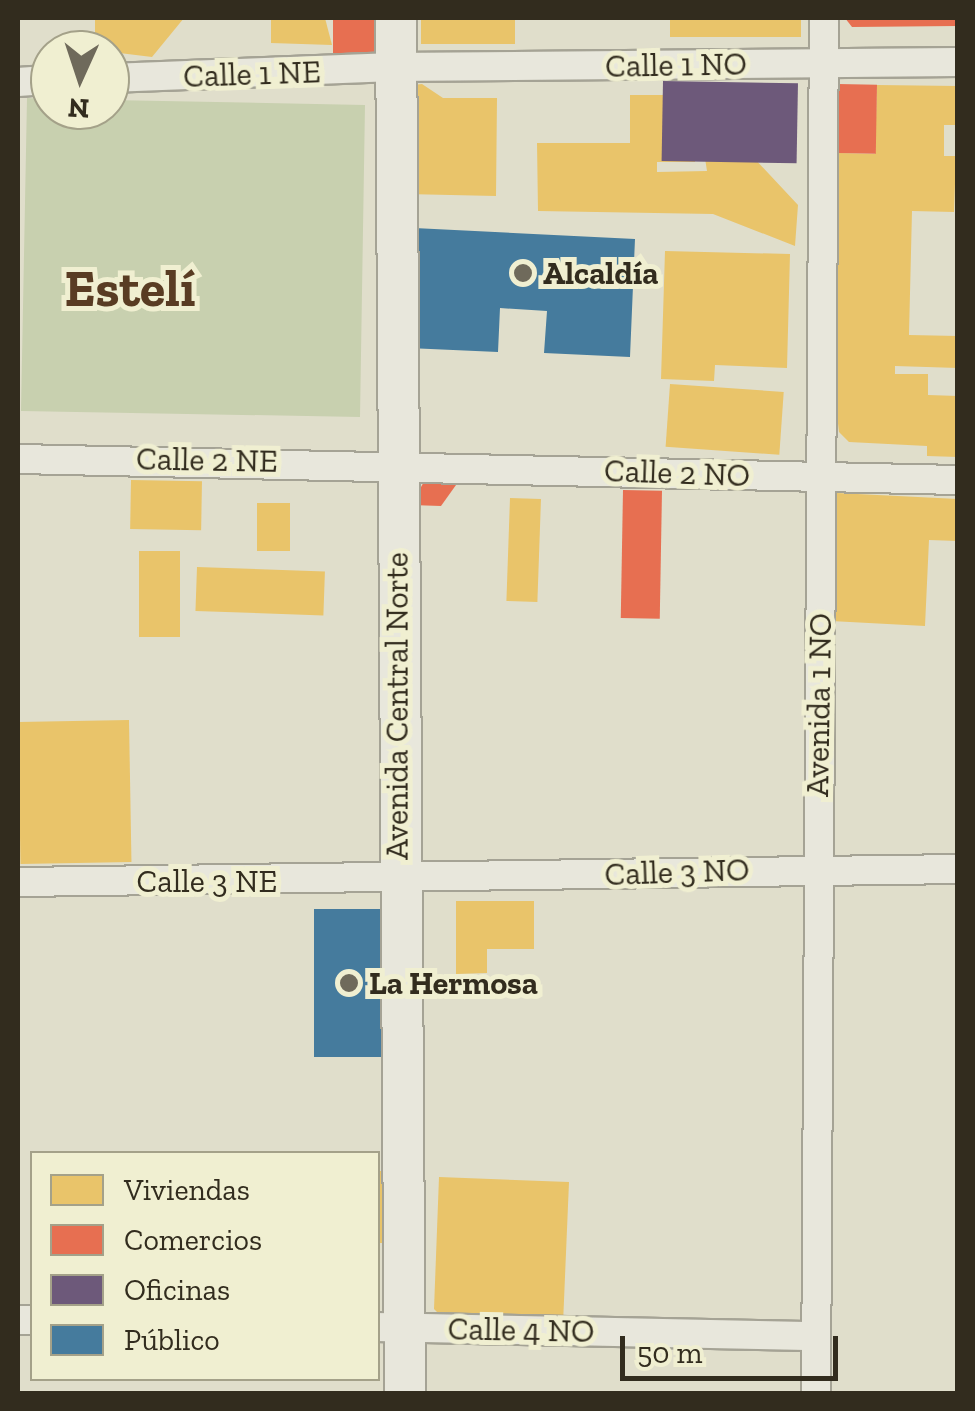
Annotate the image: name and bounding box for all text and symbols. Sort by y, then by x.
north arrow [30,30,130,130]
street label: Calle 1 NO [605,45,747,85]
street label: Calle 1 NE [183,52,321,96]
text: N [67,91,90,125]
place label: Alcaldía [543,254,658,292]
district label: Estelí [65,258,195,320]
marker: Alcaldía [512,262,534,284]
street label: Calle 2 NE [136,440,278,480]
street label: Calle 2 NO [603,451,751,495]
street label: Avenida Central Norte [378,552,416,860]
street label: Avenida 1 NO [798,613,840,797]
street label: Calle 3 NO [604,850,750,894]
street label: Calle 3 NE [137,862,277,900]
place label: La Hermosa [369,964,538,1002]
marker: La Hermosa [338,972,360,994]
legend [30,1151,380,1381]
text: Viviendas [124,1172,250,1208]
text: Comercios [124,1222,262,1258]
text: Oficinas [124,1272,230,1308]
street label: Calle 4 NO [447,1310,595,1350]
scale bar [625,1316,842,1378]
text: Público [124,1322,220,1358]
text: 50 m [637,1335,702,1371]

